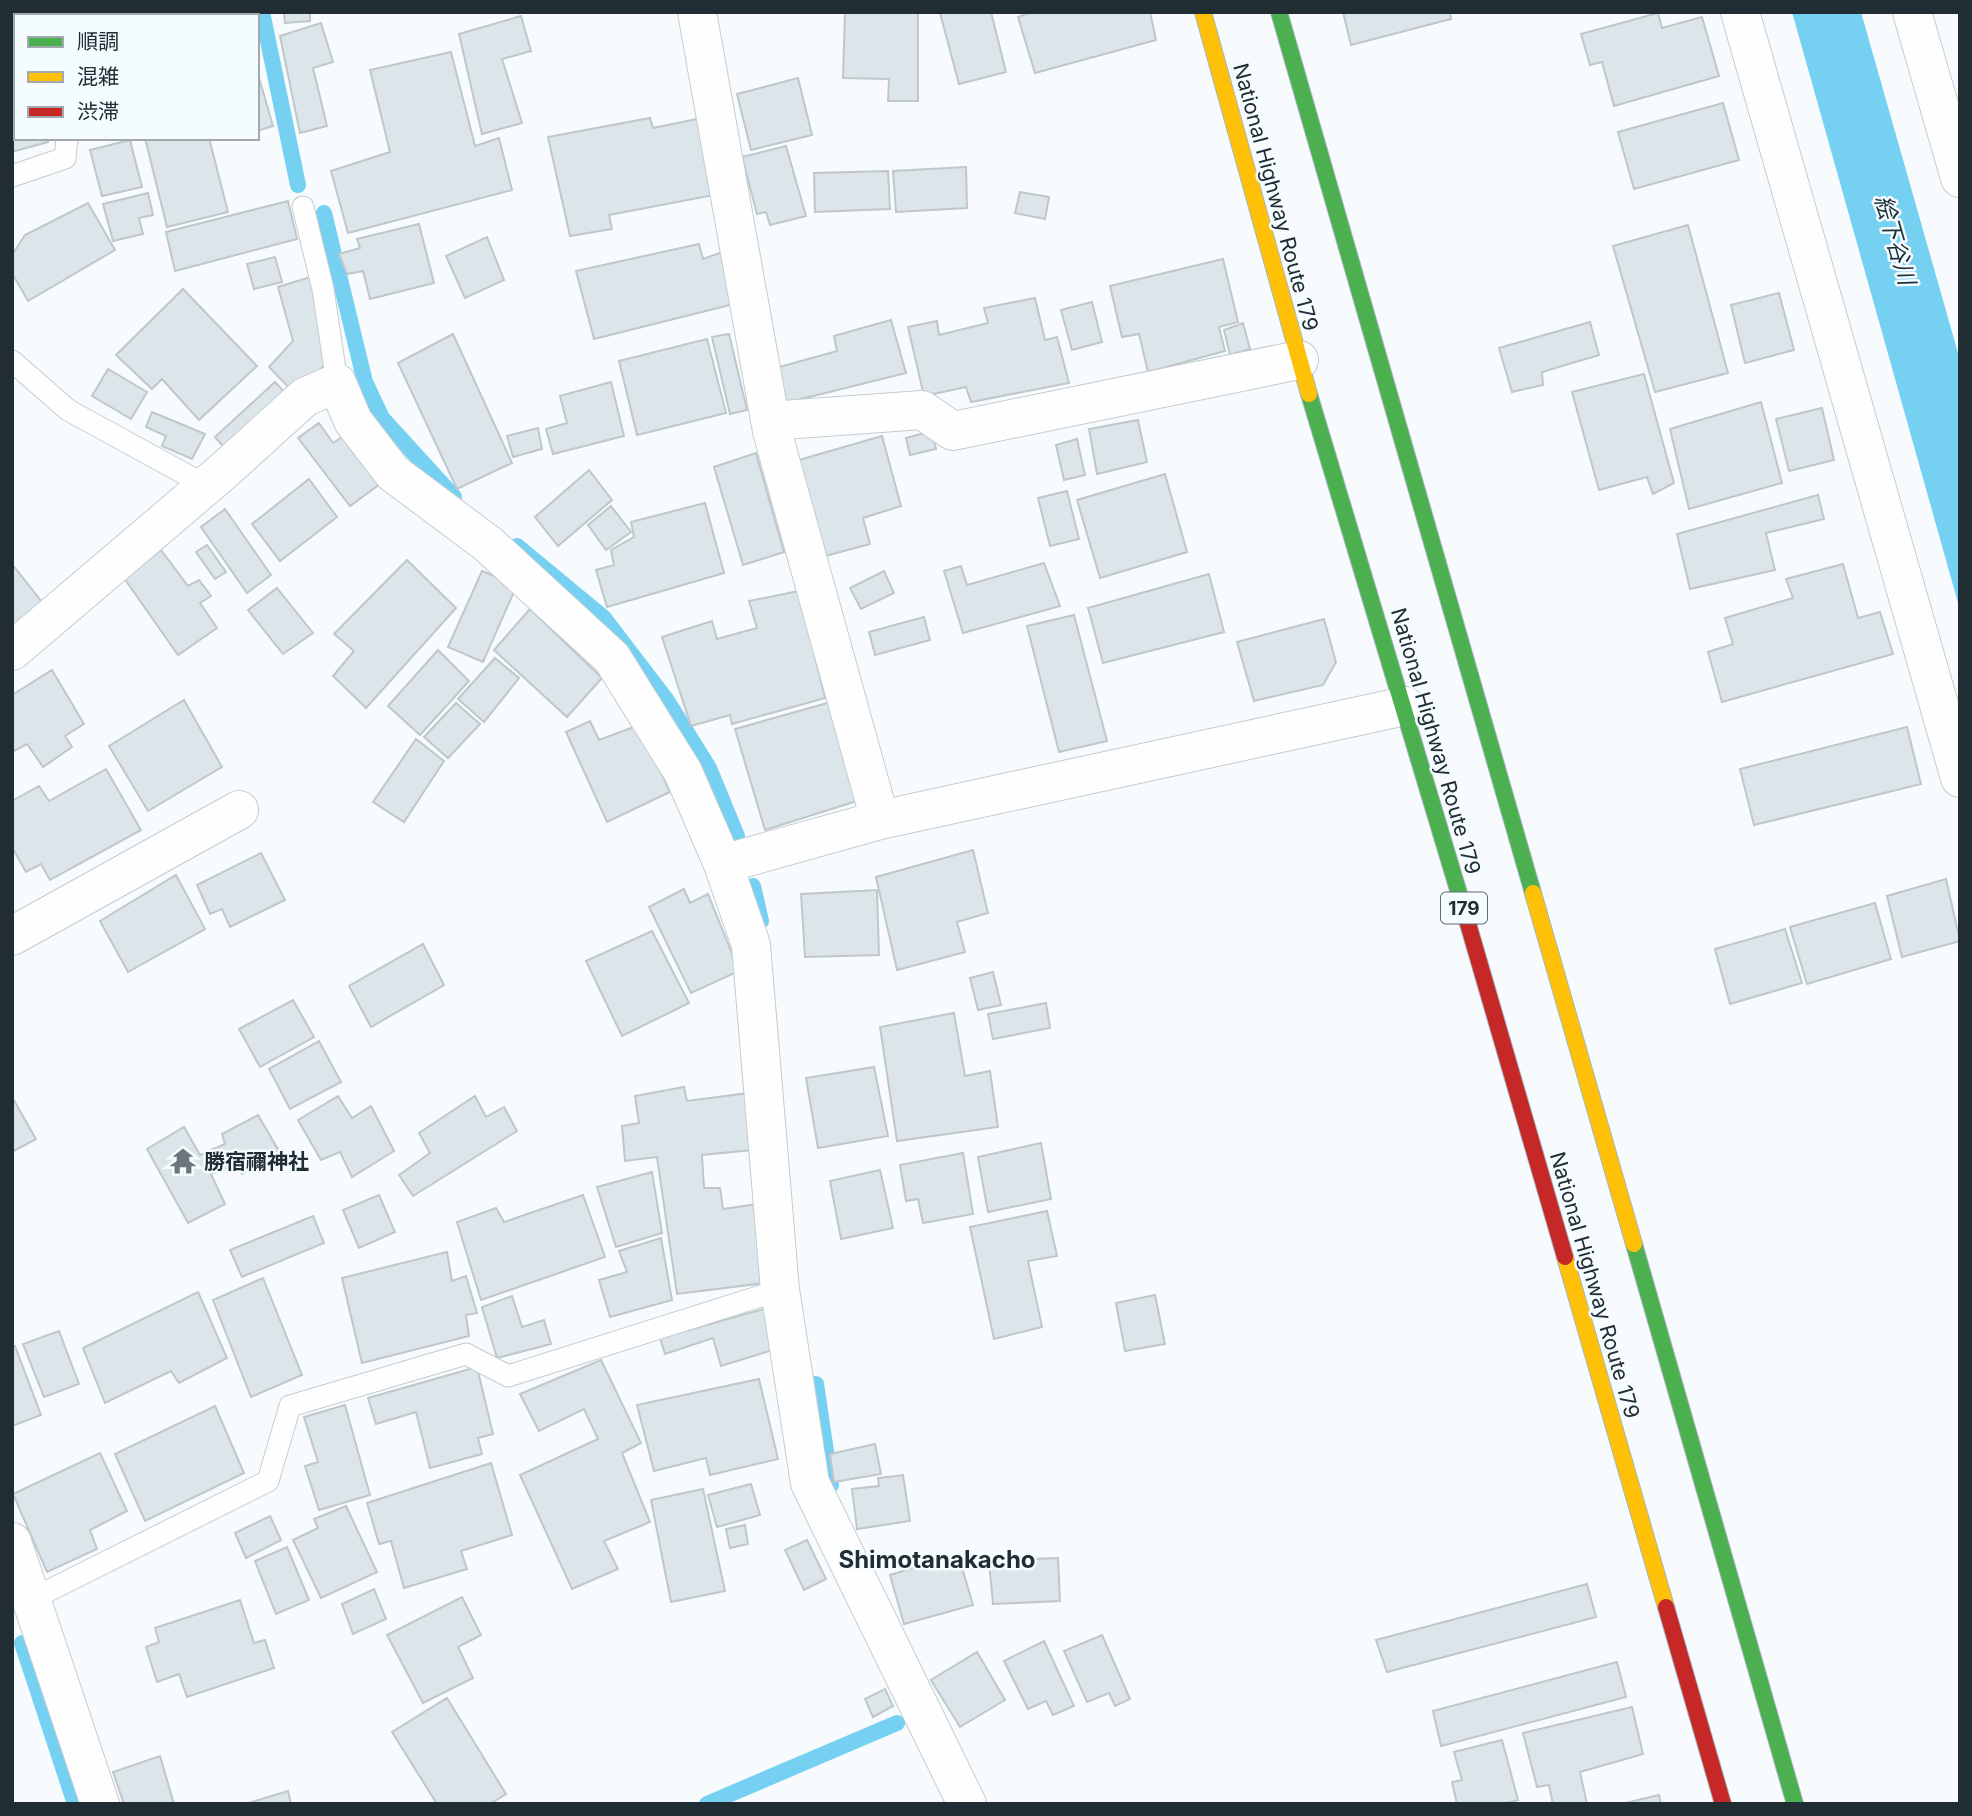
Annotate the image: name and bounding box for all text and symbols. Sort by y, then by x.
legend [14,14,259,140]
text: 順調 [77,29,119,54]
street label: National Highway Route 179 [1228,60,1324,334]
text: 混雑 [77,64,119,89]
text: 渋滞 [77,99,119,124]
water label: 絵下谷川 [1869,192,1922,291]
street label: National Highway Route 179 [1386,605,1486,877]
road number: 179 [1441,893,1487,924]
temple icon: 勝宿禰神社 [168,1146,198,1176]
place label: 勝宿禰神社 [204,1149,309,1174]
street label: National Highway Route 179 [1545,1149,1645,1421]
district label: Shimotanakacho [838,1545,1036,1574]

